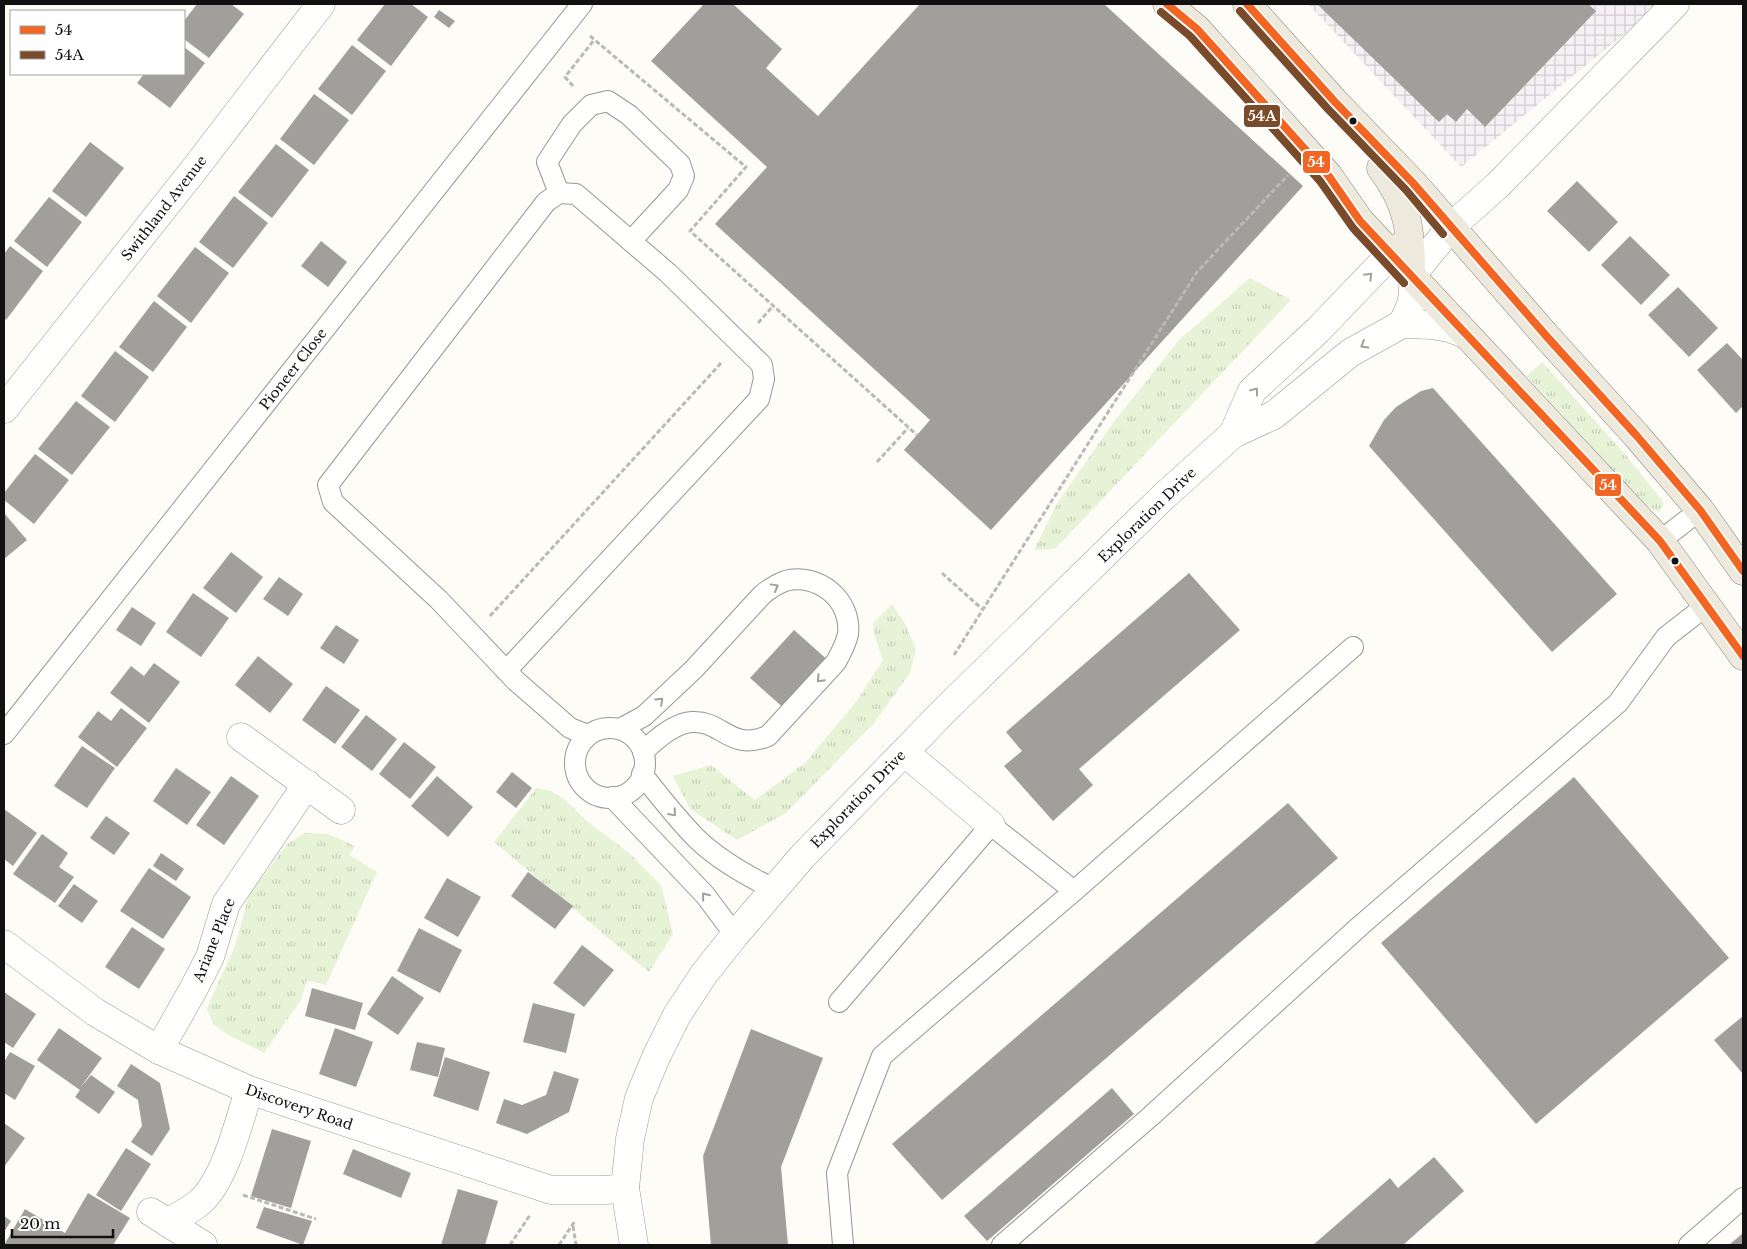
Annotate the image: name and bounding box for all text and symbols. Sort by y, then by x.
legend [10,10,185,75]
text: 54 [55,20,72,39]
text: 54A [55,45,84,64]
line badge: 54A [1243,104,1281,128]
text: 54A [1248,107,1277,125]
unlabelled marker [1348,116,1358,126]
line badge: 54 [1302,150,1331,174]
street label: Swithland Avenue [117,152,211,264]
text: 54 [1307,153,1325,171]
one-way arrow [1363,273,1372,282]
street label: Pioneer Close [255,324,331,414]
one-way arrow [1360,339,1369,349]
one-way arrow [1249,388,1257,397]
street label: Exploration Drive [1094,464,1200,566]
line badge: 54 [1594,473,1622,497]
text: 54 [1599,476,1617,494]
unlabelled marker [1670,556,1680,566]
one-way arrow [769,583,778,593]
one-way arrow [817,674,826,683]
one-way arrow [654,698,663,707]
street label: Exploration Drive [807,746,909,852]
one-way arrow [667,807,676,816]
one-way arrow [703,893,711,902]
street label: Ariane Place [189,895,239,986]
street label: Discovery Road [243,1080,356,1134]
scale bar [12,1206,114,1238]
text: 20 m [20,1214,60,1233]

